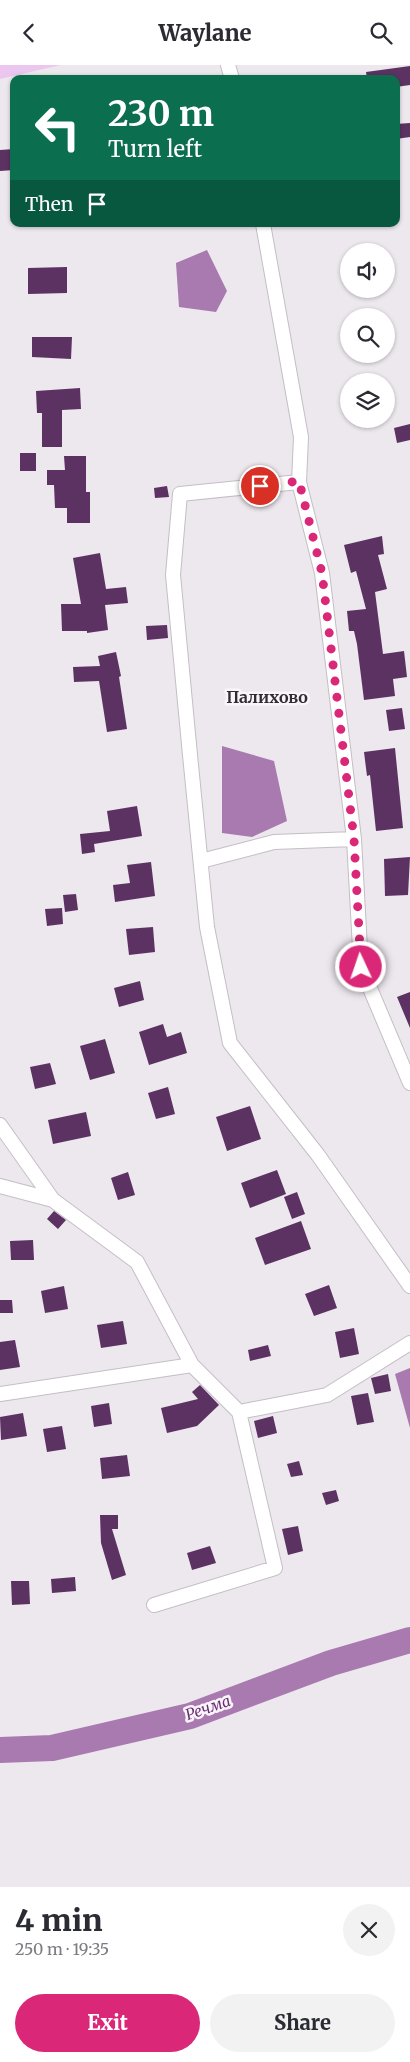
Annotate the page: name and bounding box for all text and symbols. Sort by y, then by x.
icon: back [15,19,43,47]
text: Waylane [158,19,252,47]
icon: search [367,19,395,47]
text: 230 m [108,92,214,136]
icon: left [25,95,90,160]
text: Turn left [108,135,202,163]
icon: arrive [83,190,111,218]
text: Then [25,192,73,216]
map controls [340,243,395,428]
button: sound [340,243,395,298]
button: search [340,308,395,363]
button: layers [340,373,395,428]
pin [239,465,281,507]
icon: arrive [246,472,274,500]
district label: Палихово [226,687,308,707]
position arrow [334,940,386,992]
water label: Речма [183,1691,233,1724]
text: 4 min [15,1901,102,1939]
button: close [343,1904,395,1956]
text: 250 m · 19:35 [15,1939,109,1959]
button: Exit [15,1994,200,2052]
button: Share [210,1994,395,2052]

